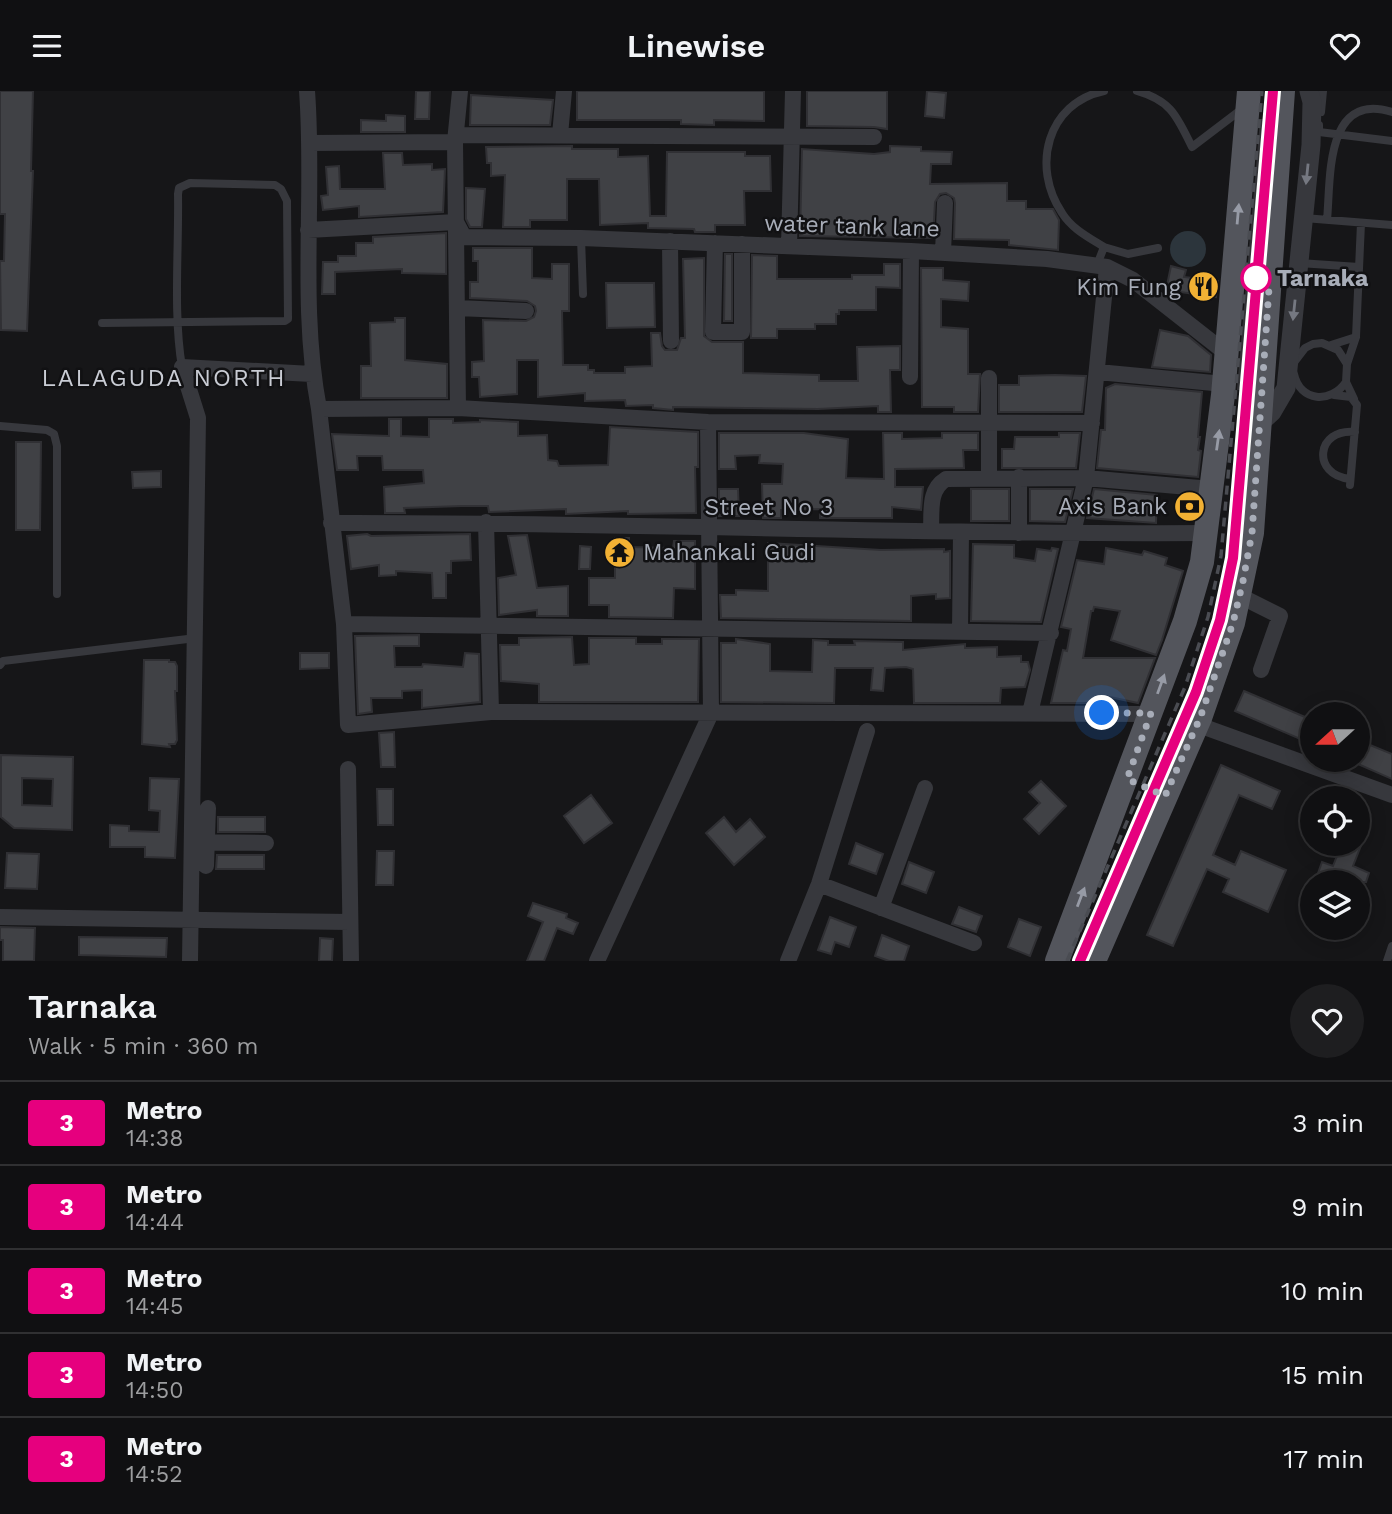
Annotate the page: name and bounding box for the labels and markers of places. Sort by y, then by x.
marker: Tarnaka [1241,263,1271,293]
place label: Tarnaka [1277,265,1369,292]
restaurant icon: Kim Fung [1187,270,1221,304]
place label: Kim Fung [1076,274,1182,301]
bank icon: Axis Bank [1173,489,1207,523]
place label: Axis Bank [1058,493,1167,520]
temple icon: Mahankali Gudi [603,535,637,569]
place label: Mahankali Gudi [643,539,815,566]

